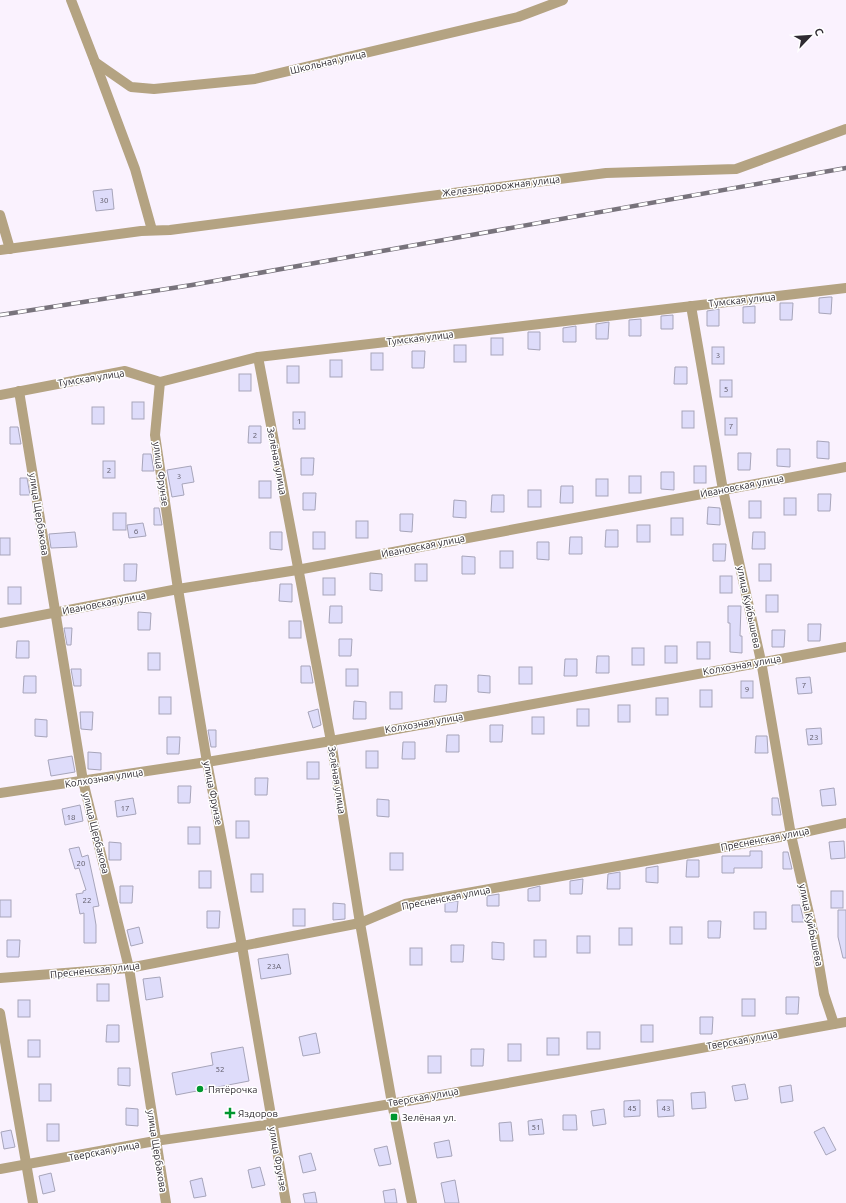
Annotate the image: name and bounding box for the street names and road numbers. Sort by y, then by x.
street label: Школьная улица [289,48,367,76]
street label: Железнодорожная улица [441,173,561,199]
street label: Тумская улица [708,291,776,309]
street label: Тумская улица [386,328,454,348]
street label: Тумская улица [57,367,125,389]
street label: Зелёная улица [265,426,289,496]
street label: улица Фрунзе [151,441,171,507]
street label: улица Щербакова [27,472,51,556]
street label: Ивановская улица [699,472,785,500]
street label: Ивановская улица [380,532,466,560]
street label: улица Куйбышева [735,565,763,649]
street label: Ивановская улица [61,589,147,617]
street label: Колхозная улица [702,653,782,677]
street label: Колхозная улица [384,711,464,735]
street label: Зелёная улица [326,745,348,815]
street label: улица Фрунзе [201,760,225,826]
street label: Колхозная улица [64,766,144,790]
street label: улица Щербакова [81,791,111,875]
street label: Пресненская улица [720,825,810,853]
street label: улица Куйбышева [797,883,825,967]
street label: Пресненская улица [401,884,491,912]
street label: Пресненская улица [50,960,140,980]
street label: Тверская улица [706,1028,778,1052]
street label: Тверская улица [387,1085,459,1109]
street label: улица Щербакова [145,1109,169,1193]
street label: улица Фрунзе [267,1126,289,1192]
street label: Тверская улица [68,1139,140,1163]

